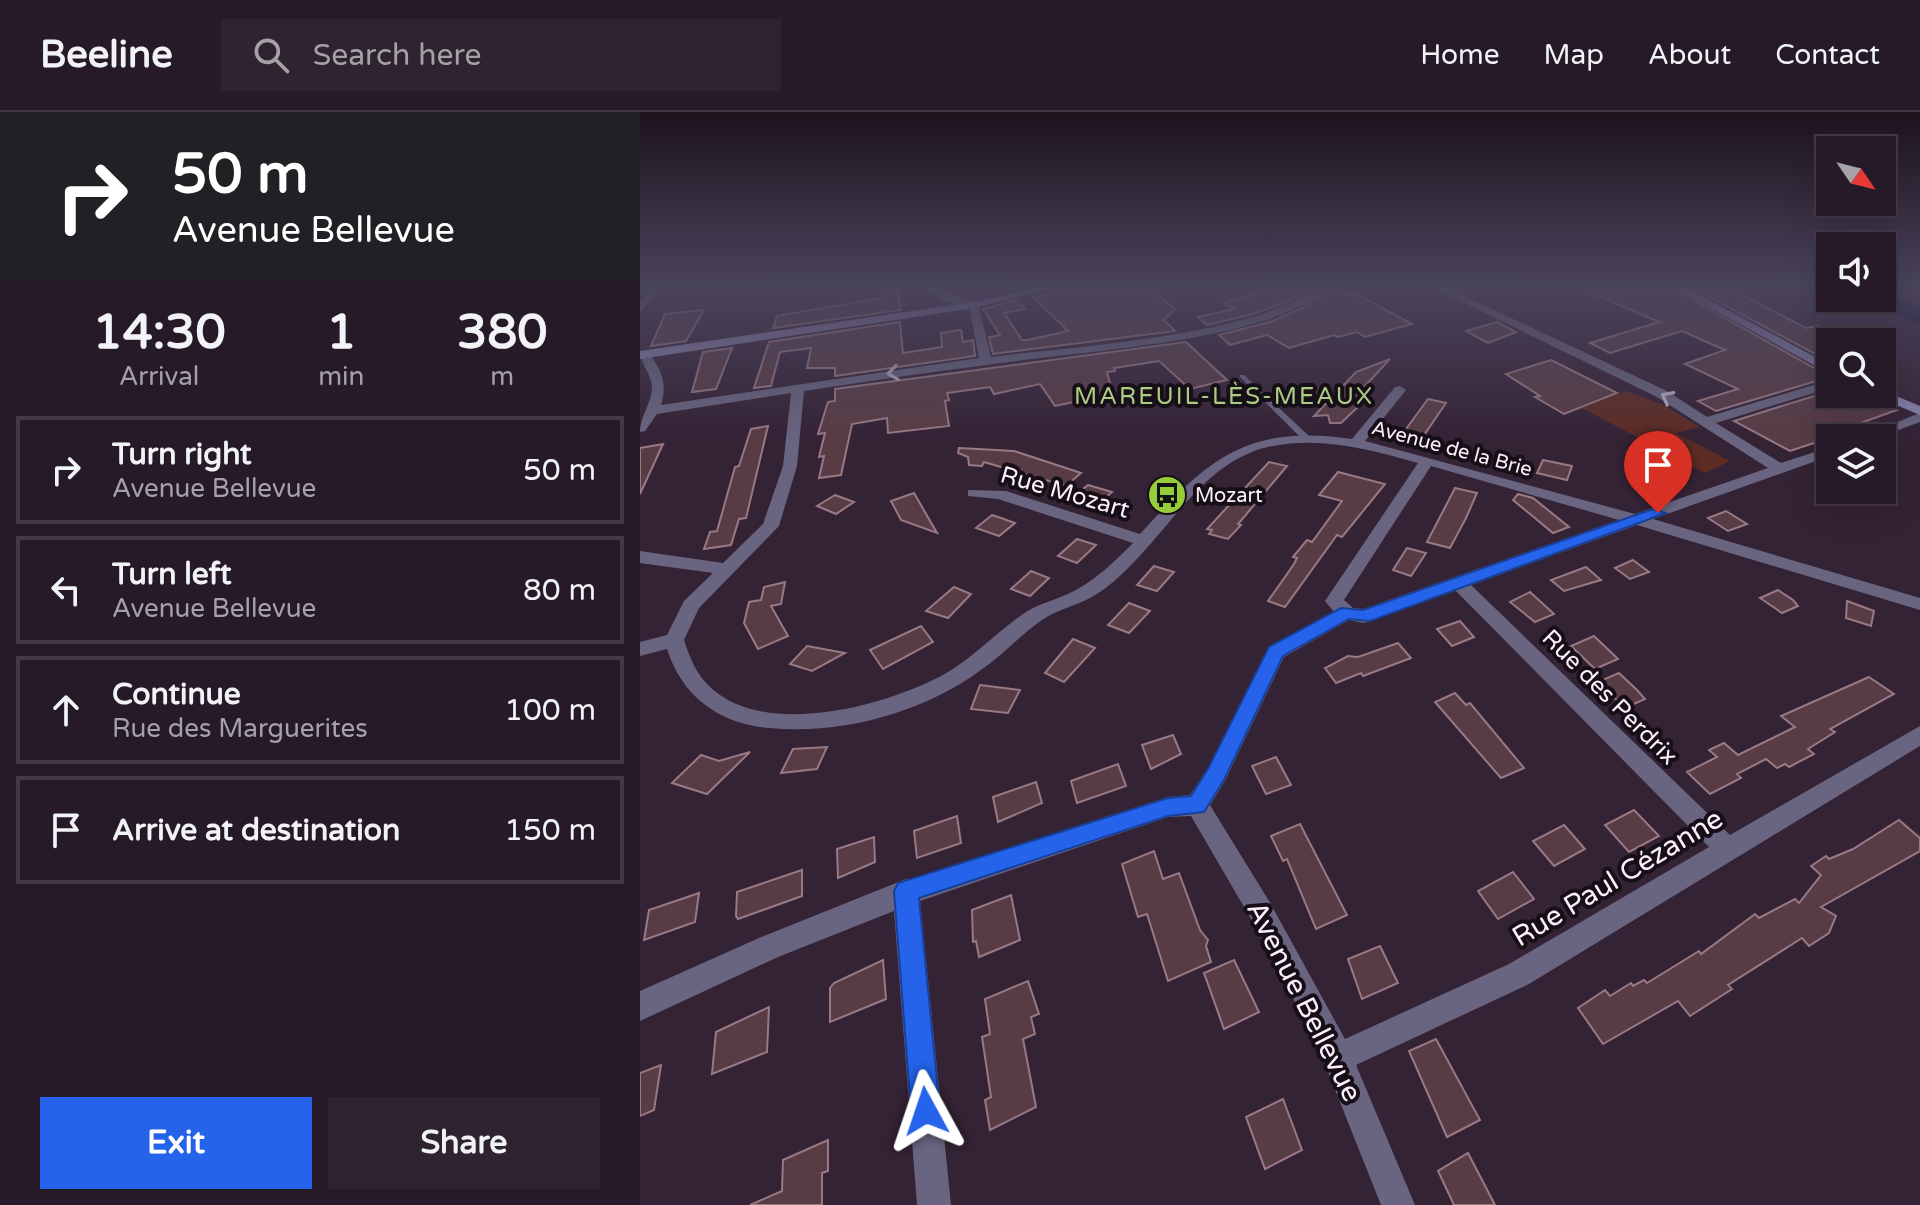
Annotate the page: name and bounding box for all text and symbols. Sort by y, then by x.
search box [221,19,781,91]
text: Beeline [40,32,173,78]
icon: search [249,33,293,77]
text: Search here [313,37,481,74]
text: Home [1420,38,1500,72]
text: Map [1544,38,1604,72]
text: About [1648,38,1731,72]
text: Contact [1775,38,1880,72]
north arrow [1816,136,1896,216]
map controls [1816,136,1896,504]
text: 50 m [172,141,308,208]
icon: right [40,144,144,248]
text: Avenue Bellevue [172,209,455,252]
button: sound [1816,232,1896,312]
text: 14:30 [93,304,226,362]
text: 1 [326,304,356,362]
text: 380 [457,304,547,362]
button: search [1816,328,1896,408]
text: Arrival [119,361,199,392]
text: min [318,361,364,392]
text: m [490,361,514,392]
one-way arrow [887,365,900,382]
district label: MAREUIL-LÈS-MEAUX [1074,381,1374,411]
one-way arrow [1661,392,1675,407]
street label: Avenue de la Brie [1369,416,1535,482]
button: layers [1816,424,1896,504]
pin [1624,431,1692,513]
text: Turn right [112,436,252,473]
icon: arrive [1636,443,1680,487]
icon: right [44,448,88,492]
text: 50 m [523,452,596,489]
street label: Rue Mozart [997,460,1133,525]
text: Avenue Bellevue [112,473,316,504]
bus stop icon: Mozart [1146,474,1188,516]
place label: Mozart [1195,484,1263,508]
text: Turn left [112,556,231,593]
icon: left [44,568,88,612]
text: 80 m [523,572,596,609]
text: Avenue Bellevue [112,593,316,624]
street label: Rue des Perdrix [1536,624,1683,771]
text: Continue [112,676,241,713]
icon: ahead [44,688,88,732]
text: 100 m [504,692,596,729]
text: Rue des Marguerites [112,713,368,744]
street label: Rue Paul Cézanne [1506,802,1729,954]
icon: arrive [44,808,88,852]
text: Arrive at destination [112,812,400,849]
text: 150 m [504,812,596,849]
street label: Avenue Bellevue [1239,896,1369,1107]
position arrow [884,1069,968,1153]
button: Exit [40,1097,312,1189]
button: Share [328,1097,600,1189]

